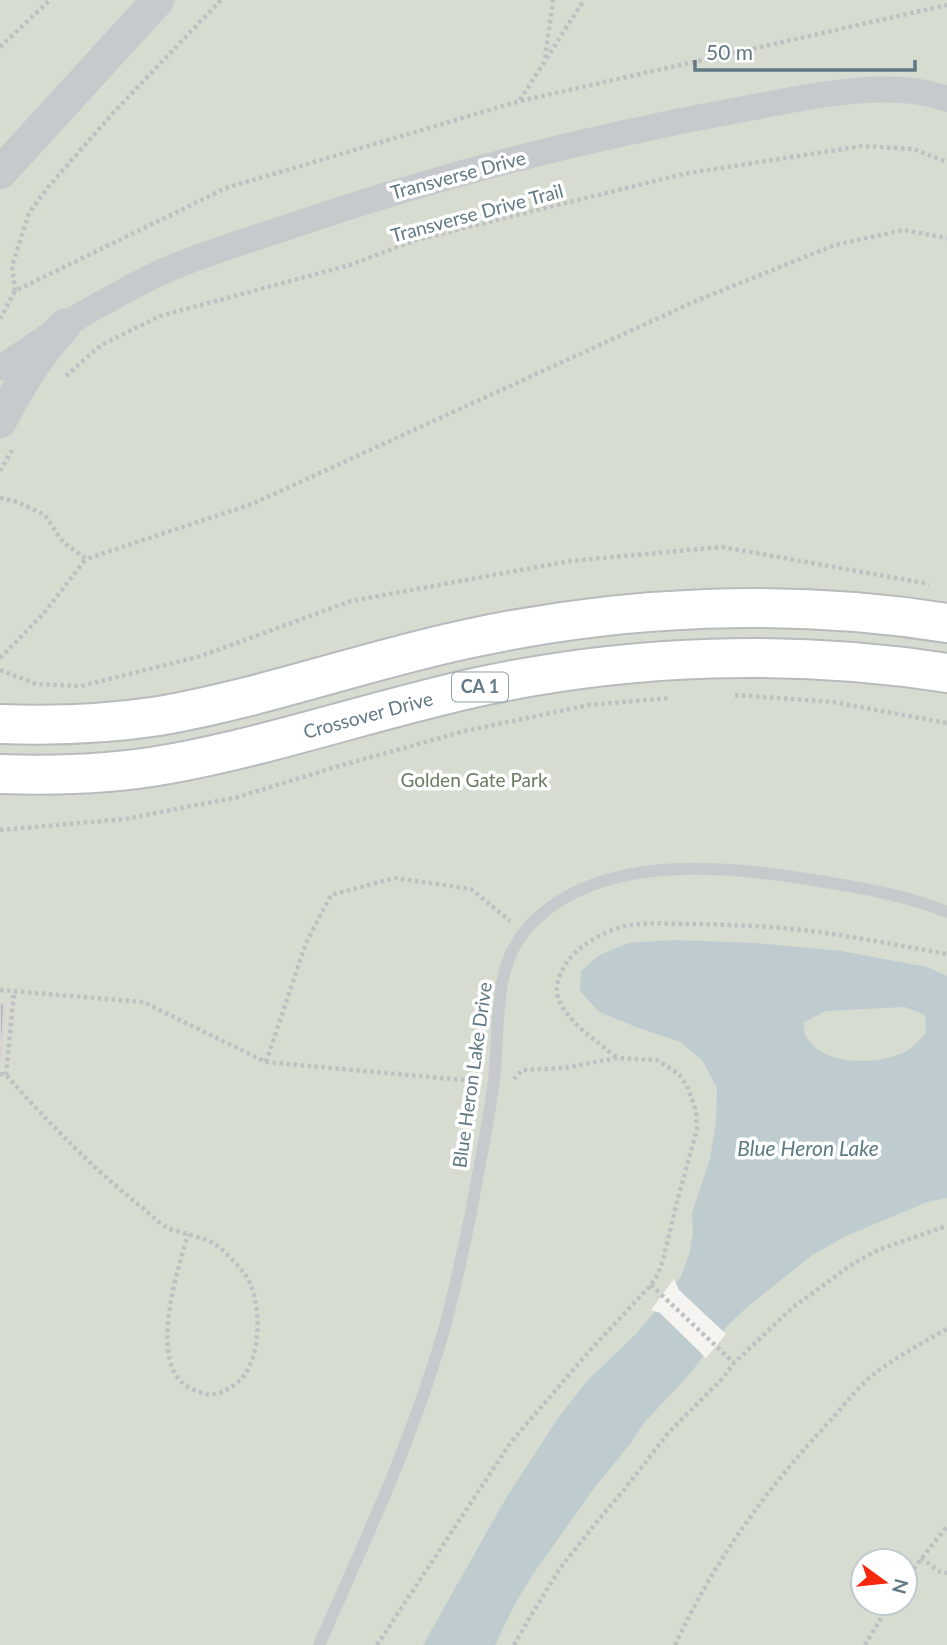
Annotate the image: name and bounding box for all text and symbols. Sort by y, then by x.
scale bar [695,28,916,72]
text: 50 m [706,39,753,64]
street label: Transverse Drive [388,145,528,204]
street label: Transverse Drive Trail [388,178,566,247]
road number: CA 1 [452,672,508,702]
street label: Crossover Drive [301,686,435,743]
park label: Golden Gate Park [400,768,548,791]
street label: Blue Heron Lake Drive [447,980,496,1169]
water label: Blue Heron Lake [737,1135,879,1160]
north arrow [849,1547,919,1617]
text: N [888,1576,914,1597]

